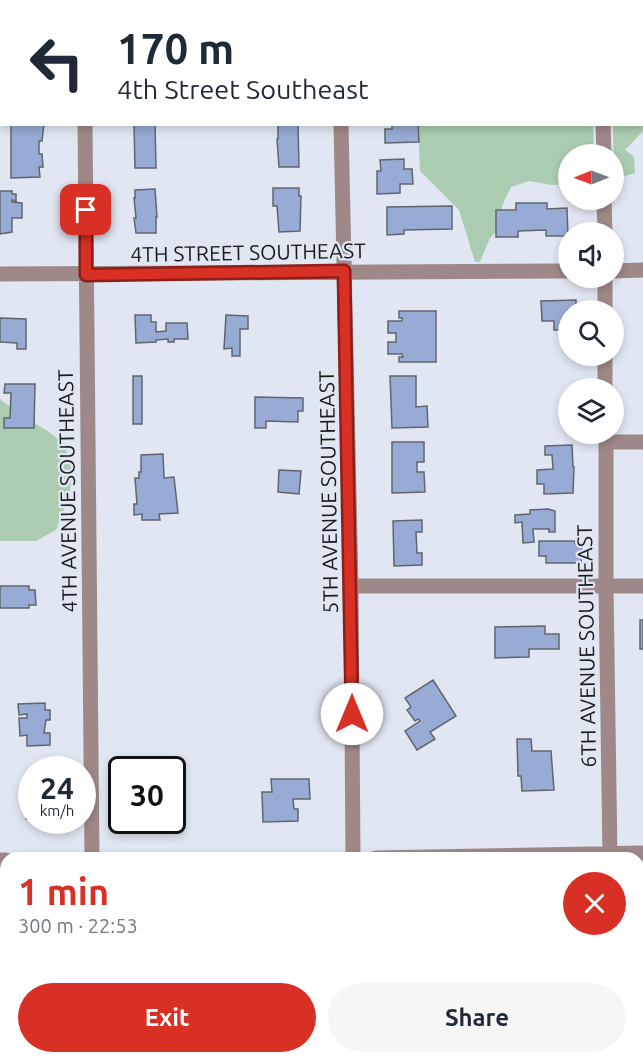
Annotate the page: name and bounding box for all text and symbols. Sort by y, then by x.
icon: left [18,24,96,102]
text: 170 m [117,25,234,72]
text: 4th Street Southeast [117,74,369,104]
north arrow [558,144,624,210]
map controls [558,144,624,444]
pin [60,184,111,235]
icon: arrive [69,193,102,226]
button: sound [558,222,624,288]
street label: 4TH STREET SOUTHEAST [130,238,366,266]
button: search [558,300,624,366]
street label: 4TH AVENUE SOUTHEAST [53,369,81,613]
street label: 5TH AVENUE SOUTHEAST [314,370,342,614]
button: layers [558,378,624,444]
street label: 6TH AVENUE SOUTHEAST [572,524,600,768]
position arrow [320,682,384,746]
speed limit sign: 30 [108,756,186,834]
text: 24 [40,771,74,805]
text: km/h [40,802,74,819]
text: 1 min [18,871,109,912]
button: close [563,872,626,935]
text: 300 m · 22:53 [18,914,138,937]
button: Exit [18,983,316,1052]
button: Share [328,983,626,1052]

